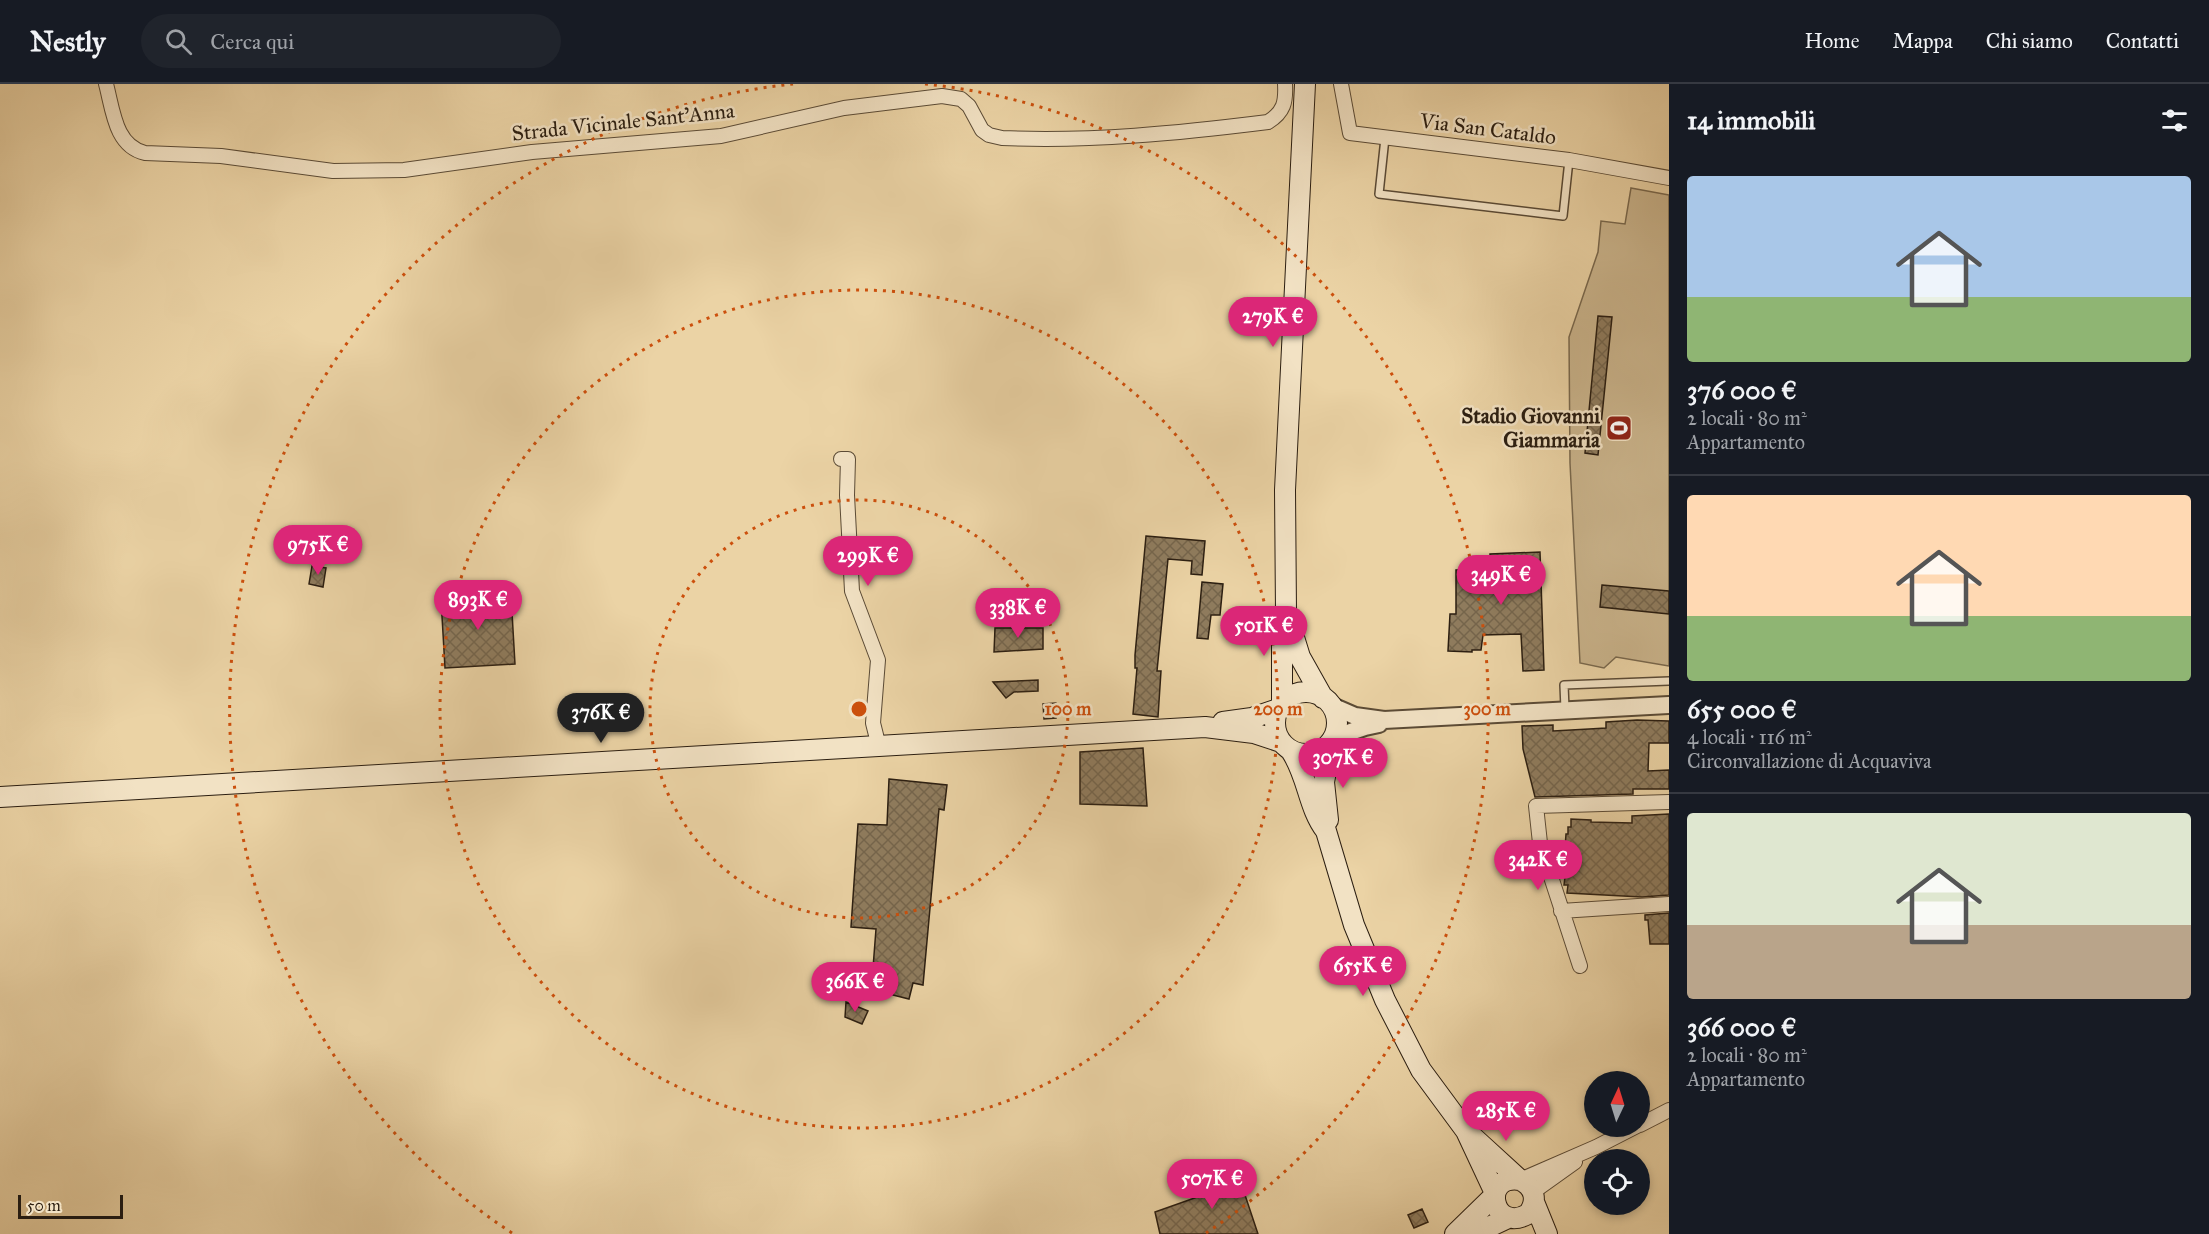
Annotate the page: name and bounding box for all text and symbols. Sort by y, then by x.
search box [141,14,561,68]
text: Nestly [30,24,105,59]
icon: search [162,25,195,58]
text: Cerca qui [210,28,294,55]
text: Home [1805,28,1859,54]
text: Mappa [1892,28,1953,54]
text: Chi siamo [1986,28,2073,54]
text: Contatti [2106,28,2179,54]
street label: Strada Vicinale Sant'Anna [510,97,736,147]
text: 14 immobili [1687,104,1815,136]
icon: filters [2158,104,2191,137]
street label: Via San Cataldo [1417,108,1558,150]
icon: home [1885,215,1993,323]
pin: 279K € [1224,297,1322,348]
text: 279K € [1242,304,1304,328]
text: 376 000 € [1687,374,1797,406]
place label: Stadio Giovanni Giammaria [1461,403,1601,453]
text: 2 locali · 80 m² [1687,406,1807,430]
sports icon: Stadio Giovanni Giammaria [1604,413,1634,443]
text: Appartamento [1687,430,1805,454]
pin: 975K € [269,525,367,576]
text: 975K € [287,532,349,556]
icon: home [1885,534,1993,642]
pin: 299K € [819,536,917,587]
text: 299K € [837,543,899,567]
pin: 349K € [1452,555,1550,606]
text: 349K € [1471,562,1531,586]
pin: 893K € [429,580,527,631]
text: 893K € [448,587,508,611]
pin: 338K € [969,588,1067,639]
text: 338K € [989,595,1047,619]
pin: 501K € [1215,606,1313,657]
text: 501K € [1234,613,1294,637]
pin: 376K € [552,693,650,744]
text: 655 000 € [1687,693,1797,725]
text: 100 m [1045,698,1092,720]
text: 200 m [1254,698,1303,720]
text: 300 m [1463,698,1511,721]
centre of rings [849,699,869,719]
text: 376K € [571,700,631,724]
text: 4 locali · 116 m² [1687,725,1812,749]
pin: 307K € [1294,738,1392,789]
text: 307K € [1313,745,1373,769]
text: Circonvallazione di Acquaviva [1687,749,1931,773]
pin: 342K € [1489,840,1587,891]
text: 342K € [1508,847,1568,871]
icon: home [1885,852,1993,960]
pin: 655K € [1314,946,1412,997]
text: 655K € [1333,953,1393,977]
pin: 366K € [806,962,904,1013]
text: 366K € [825,969,885,993]
text: 366 000 € [1687,1011,1796,1043]
text: 2 locali · 80 m² [1687,1043,1807,1067]
text: Appartamento [1687,1067,1805,1091]
north arrow [1584,1071,1650,1137]
map controls [1584,1071,1650,1215]
pin: 285K € [1457,1091,1555,1142]
text: 285K € [1476,1098,1536,1122]
button: locate [1584,1149,1650,1215]
pin: 507K € [1163,1159,1261,1210]
text: 507K € [1181,1166,1243,1190]
scale bar [18,1192,123,1220]
text: 50 m [27,1196,61,1215]

